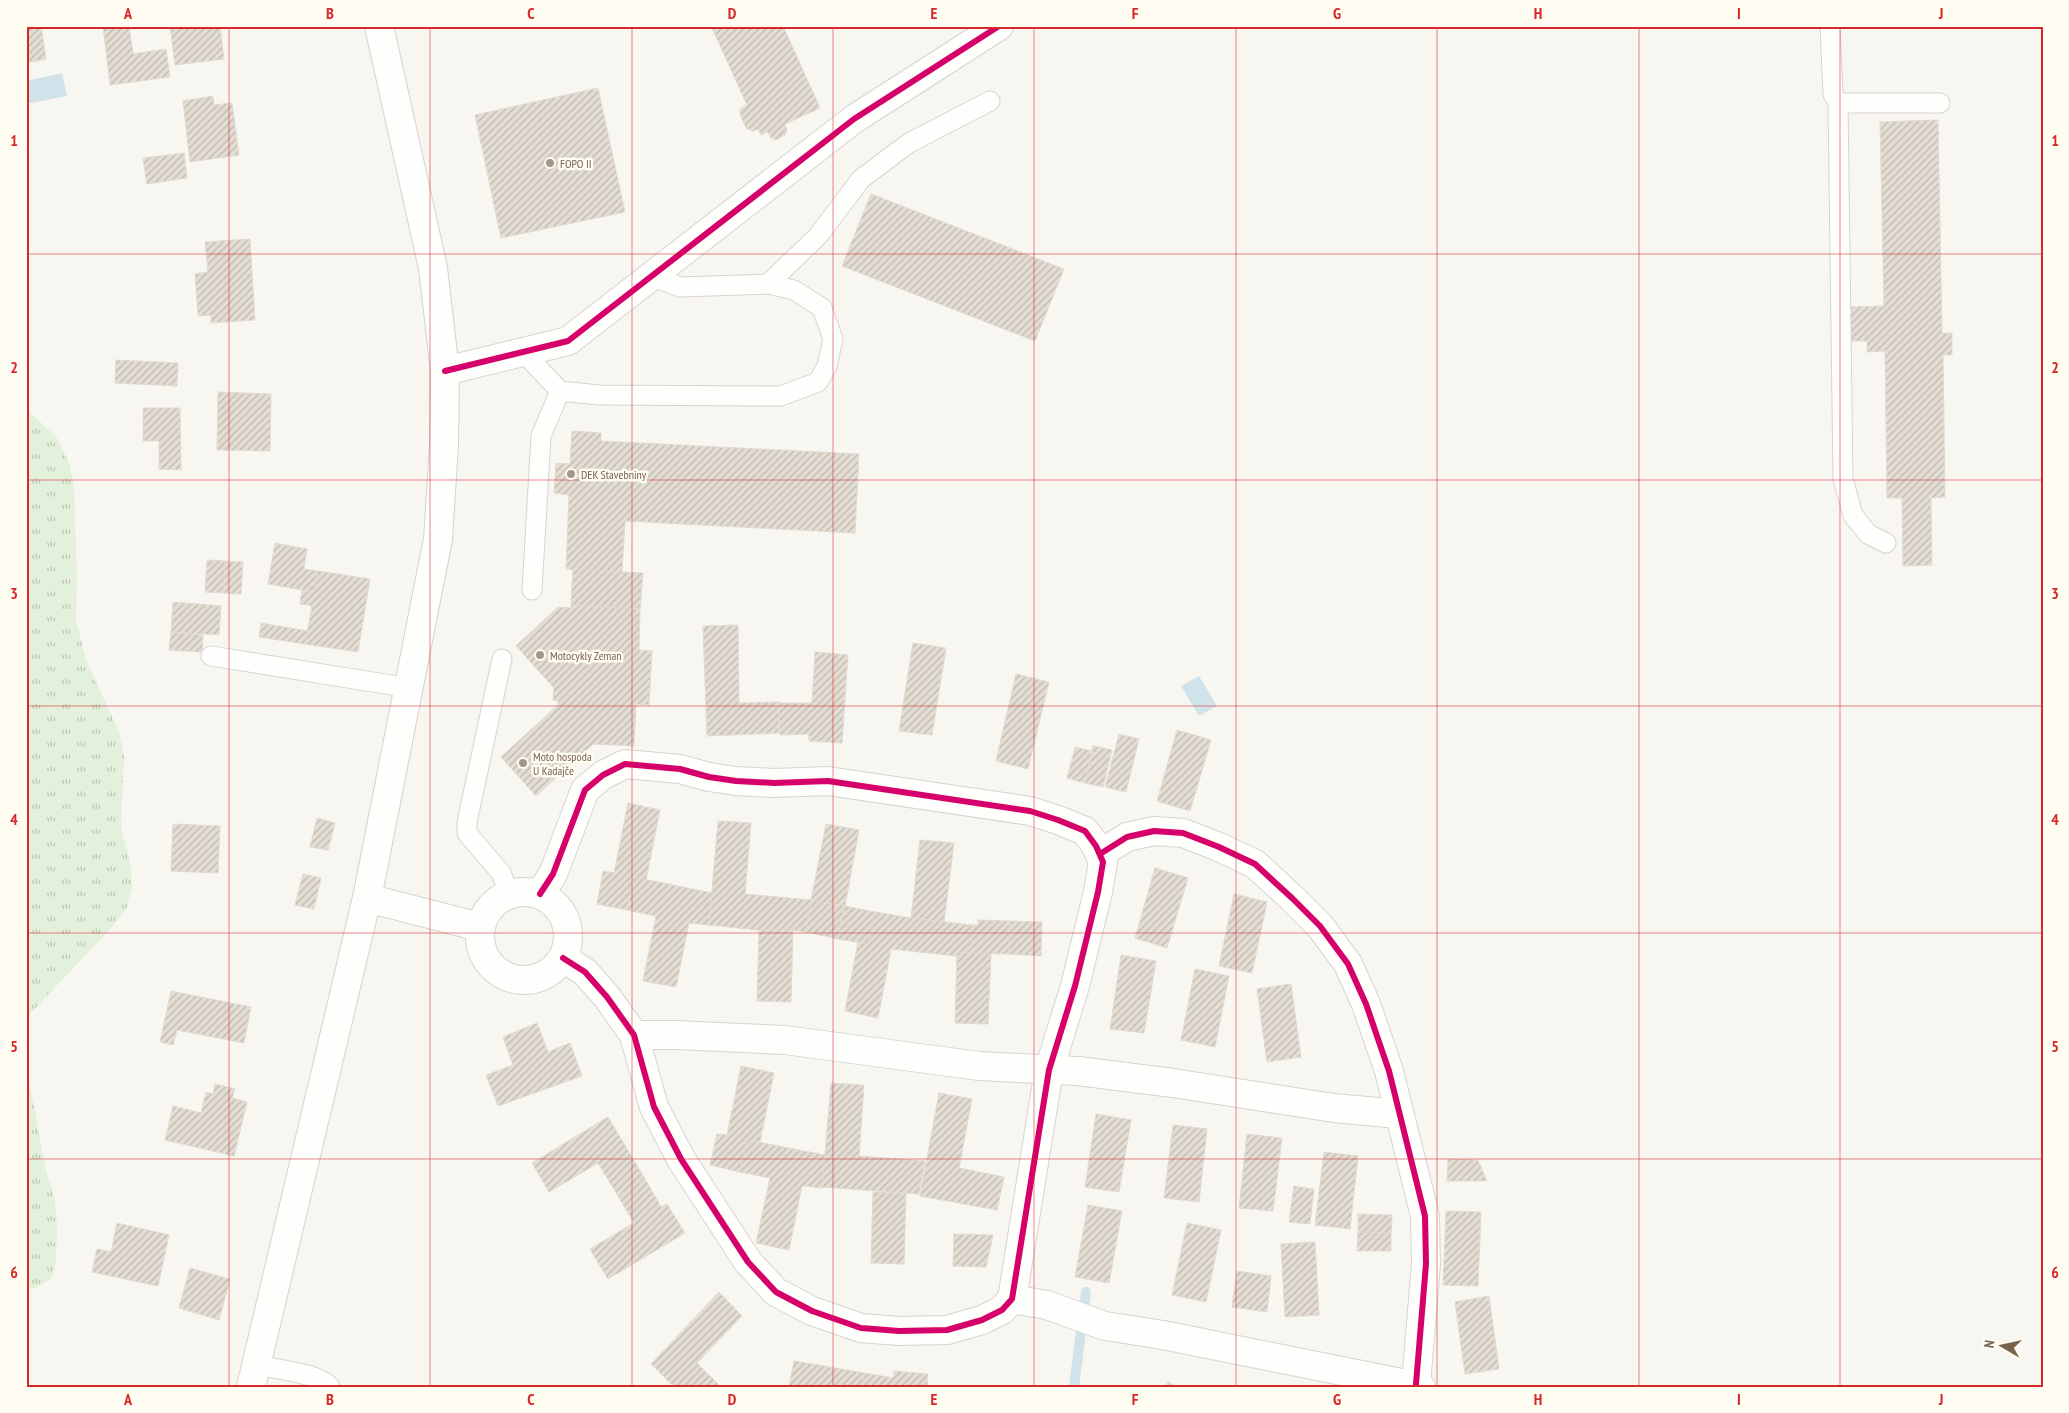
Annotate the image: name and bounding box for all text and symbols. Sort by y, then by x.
text: A [123,3,133,23]
text: B [326,3,334,23]
text: C [527,3,535,23]
text: D [728,3,737,23]
text: E [931,3,938,23]
text: F [1132,3,1139,23]
text: G [1333,3,1341,23]
text: H [1534,3,1542,23]
text: I [1737,3,1741,23]
text: J [1938,3,1943,23]
text: 1 [10,130,18,150]
text: 1 [2051,130,2059,150]
place label: FOPO II [560,156,592,171]
marker: FOPO II [544,157,556,169]
text: 2 [10,357,18,377]
text: 2 [2051,357,2059,377]
place label: DEK Stavebniny [581,467,647,482]
marker: DEK Stavebniny [565,468,577,480]
text: 3 [10,583,18,603]
text: 3 [2051,583,2059,603]
place label: Motocykly Zeman [550,648,622,663]
marker: Motocykly Zeman [534,649,546,661]
place label: Moto hospoda U Kadajče [533,749,592,778]
marker: Moto hospoda U Kadajče [517,757,529,769]
text: 4 [10,809,18,829]
text: 4 [2051,809,2059,829]
text: 5 [10,1036,18,1056]
text: 5 [2051,1036,2059,1056]
text: 6 [10,1262,18,1282]
text: 6 [2051,1262,2059,1282]
north arrow [1976,1320,2026,1370]
text: N [1980,1339,1999,1349]
text: A [123,1389,133,1409]
text: B [326,1389,334,1409]
text: C [527,1389,535,1409]
text: D [728,1389,737,1409]
text: E [931,1389,938,1409]
text: F [1132,1389,1139,1409]
text: G [1333,1389,1341,1409]
text: H [1534,1389,1542,1409]
text: I [1737,1389,1741,1409]
text: J [1938,1389,1943,1409]

